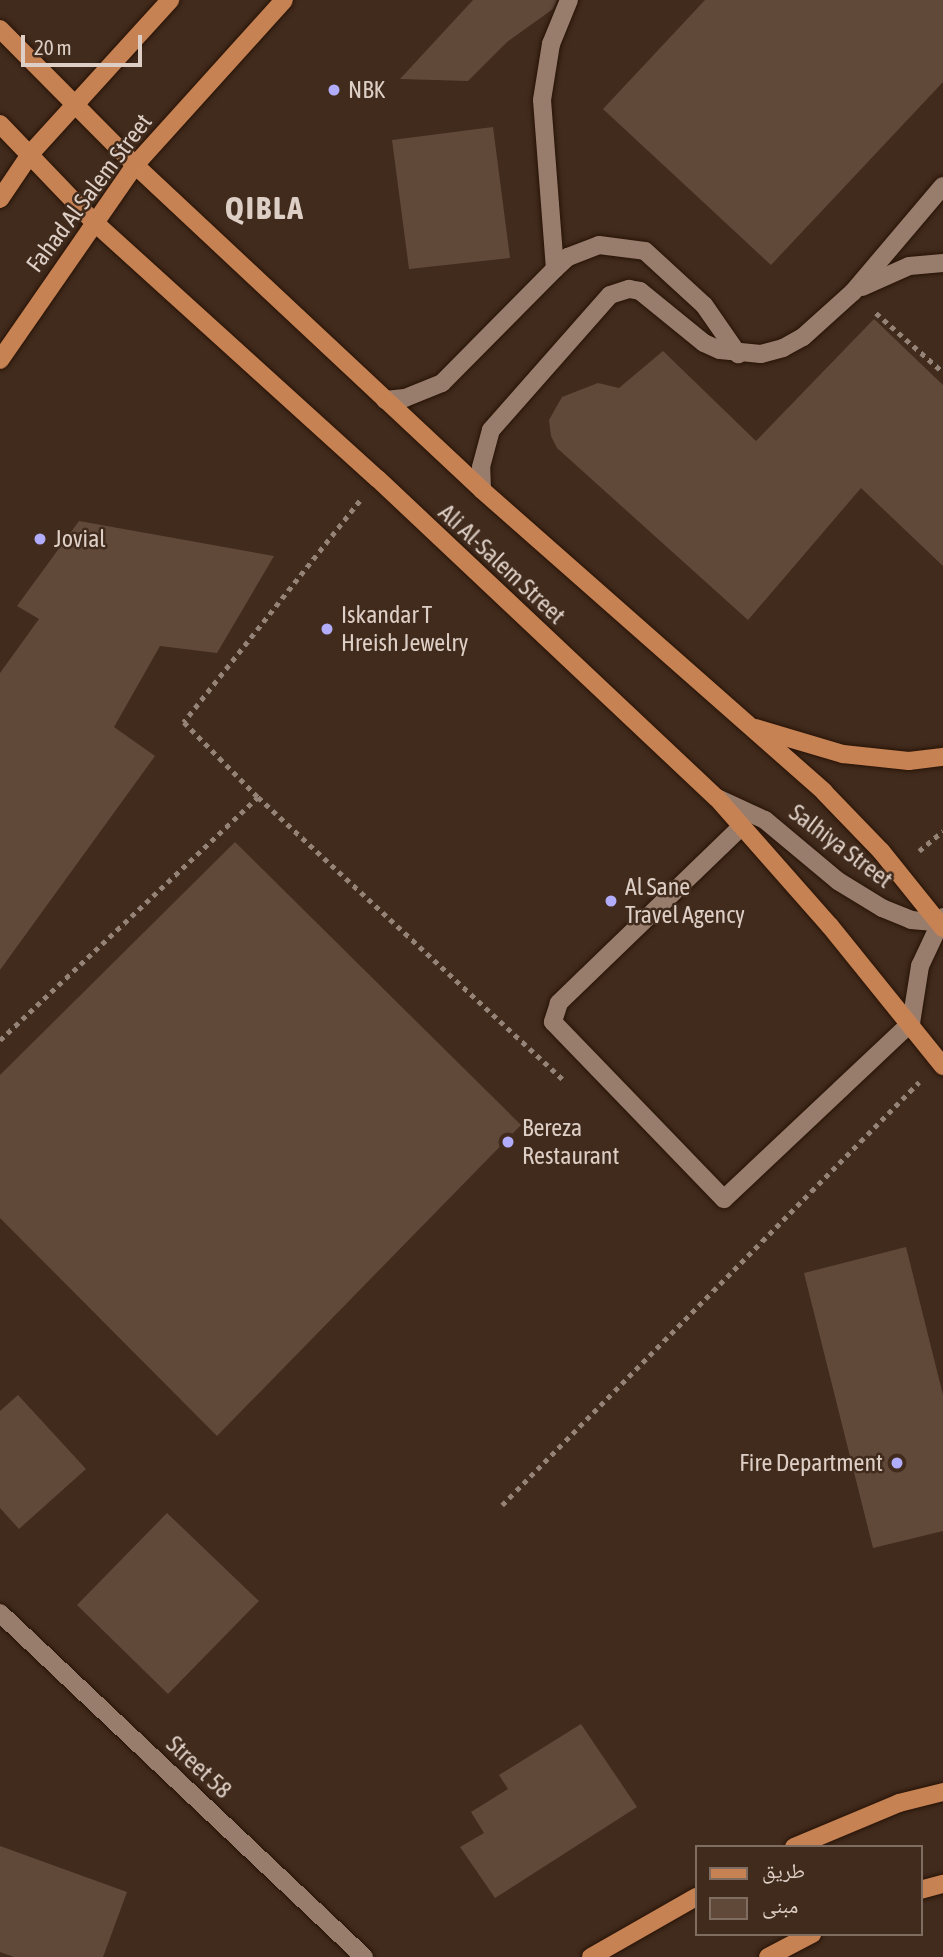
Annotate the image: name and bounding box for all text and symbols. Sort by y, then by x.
scale bar [24,21,145,65]
text: 20 m [34,35,72,59]
place label: NBK [348,76,385,104]
marker: NBK [326,82,342,98]
street label: Fahad Al Salem Street [20,108,158,278]
district label: QIBLA [226,189,304,227]
street label: Ali Al-Salem Street [433,498,571,630]
place label: Jovial [54,525,106,553]
marker: Jovial [32,531,48,547]
place label: Iskandar T Hreish Jewelry [341,601,468,657]
marker: Iskandar T Hreish Jewelry [319,621,335,637]
street label: Salhiya Street [784,798,898,894]
place label: Al Sane Travel Agency [625,873,745,929]
marker: Al Sane Travel Agency [603,893,619,909]
place label: Bereza Restaurant [522,1114,619,1170]
marker: Bereza Restaurant [500,1134,516,1150]
place label: Fire Department [739,1449,883,1477]
marker: Fire Department [889,1455,905,1471]
street label: Street 58 [160,1730,238,1804]
legend [694,1845,922,1936]
text: طريق [762,1858,805,1882]
text: مبنى [762,1893,798,1917]

